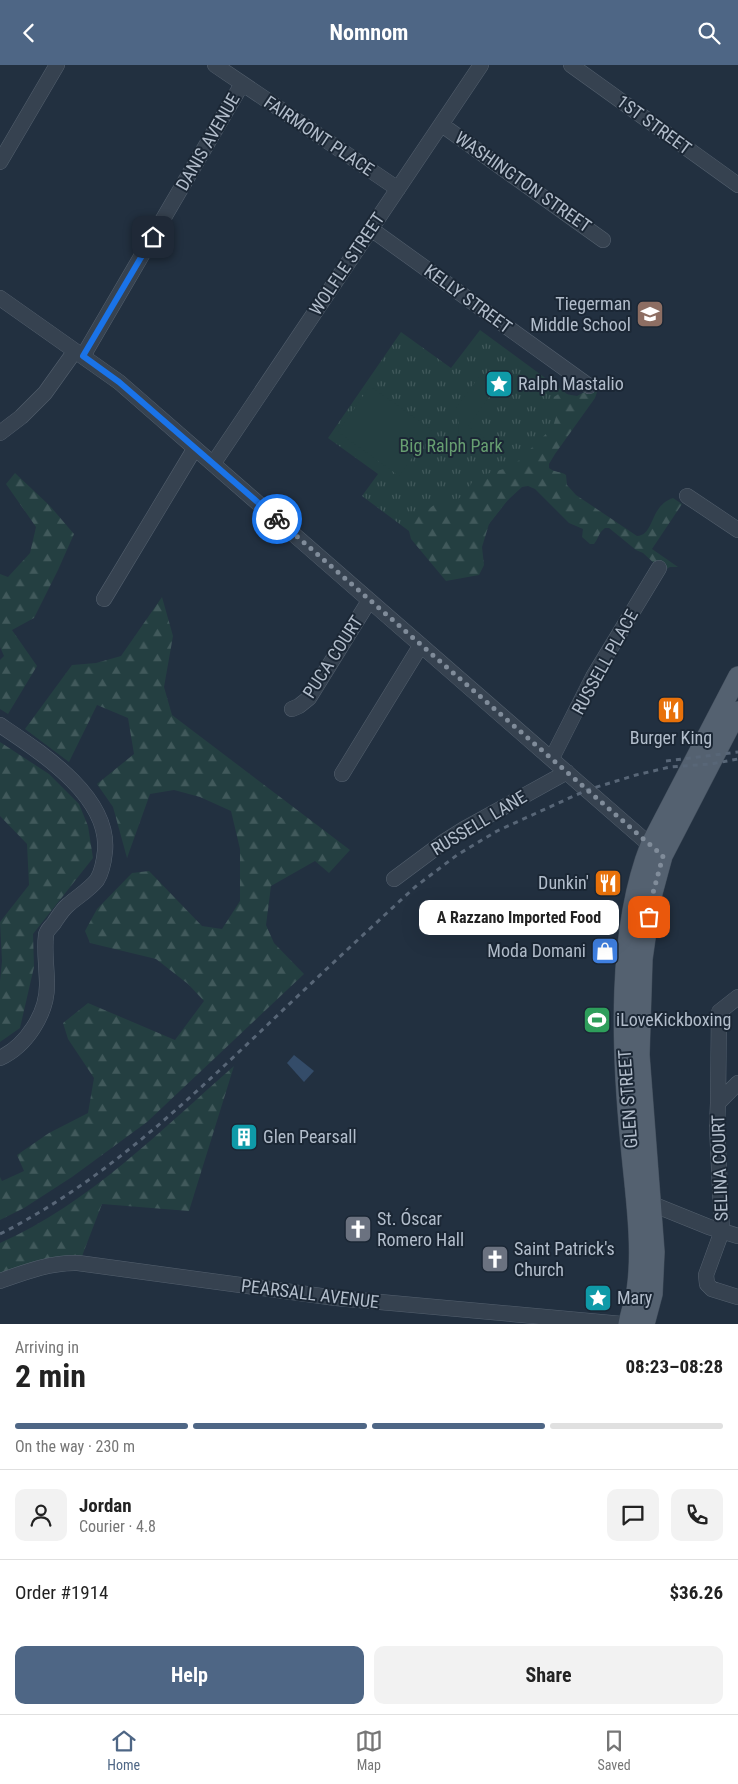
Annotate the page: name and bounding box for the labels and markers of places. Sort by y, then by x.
pin [132,216,174,258]
place label: Tiegerman Middle School [530,293,631,335]
school or university icon: Tiegerman Middle School [635,299,665,329]
place icon: Ralph Mastalio [484,369,514,399]
place label: Ralph Mastalio [518,373,624,394]
restaurant icon: Burger King [656,695,686,725]
place label: Burger King [630,727,712,748]
restaurant icon: Dunkin' [593,868,623,898]
place label: Dunkin' [538,872,589,893]
pin [628,896,670,938]
callout: A Razzano Imported Food [419,899,619,935]
shop icon: Moda Domani [590,936,620,966]
place label: Moda Domani [487,940,586,961]
sports icon: iLoveKickboxing [582,1005,612,1035]
place label: iLoveKickboxing [616,1009,731,1030]
building icon: Glen Pearsall [229,1122,259,1152]
place label: Glen Pearsall [263,1126,357,1147]
place label: St. Óscar Romero Hall [377,1208,464,1250]
church icon: St. Óscar Romero Hall [343,1214,373,1244]
place label: Saint Patrick's Church [514,1238,615,1280]
church icon: Saint Patrick's Church [480,1244,510,1274]
place icon: Mary [583,1283,613,1313]
place label: Mary [617,1287,653,1308]

